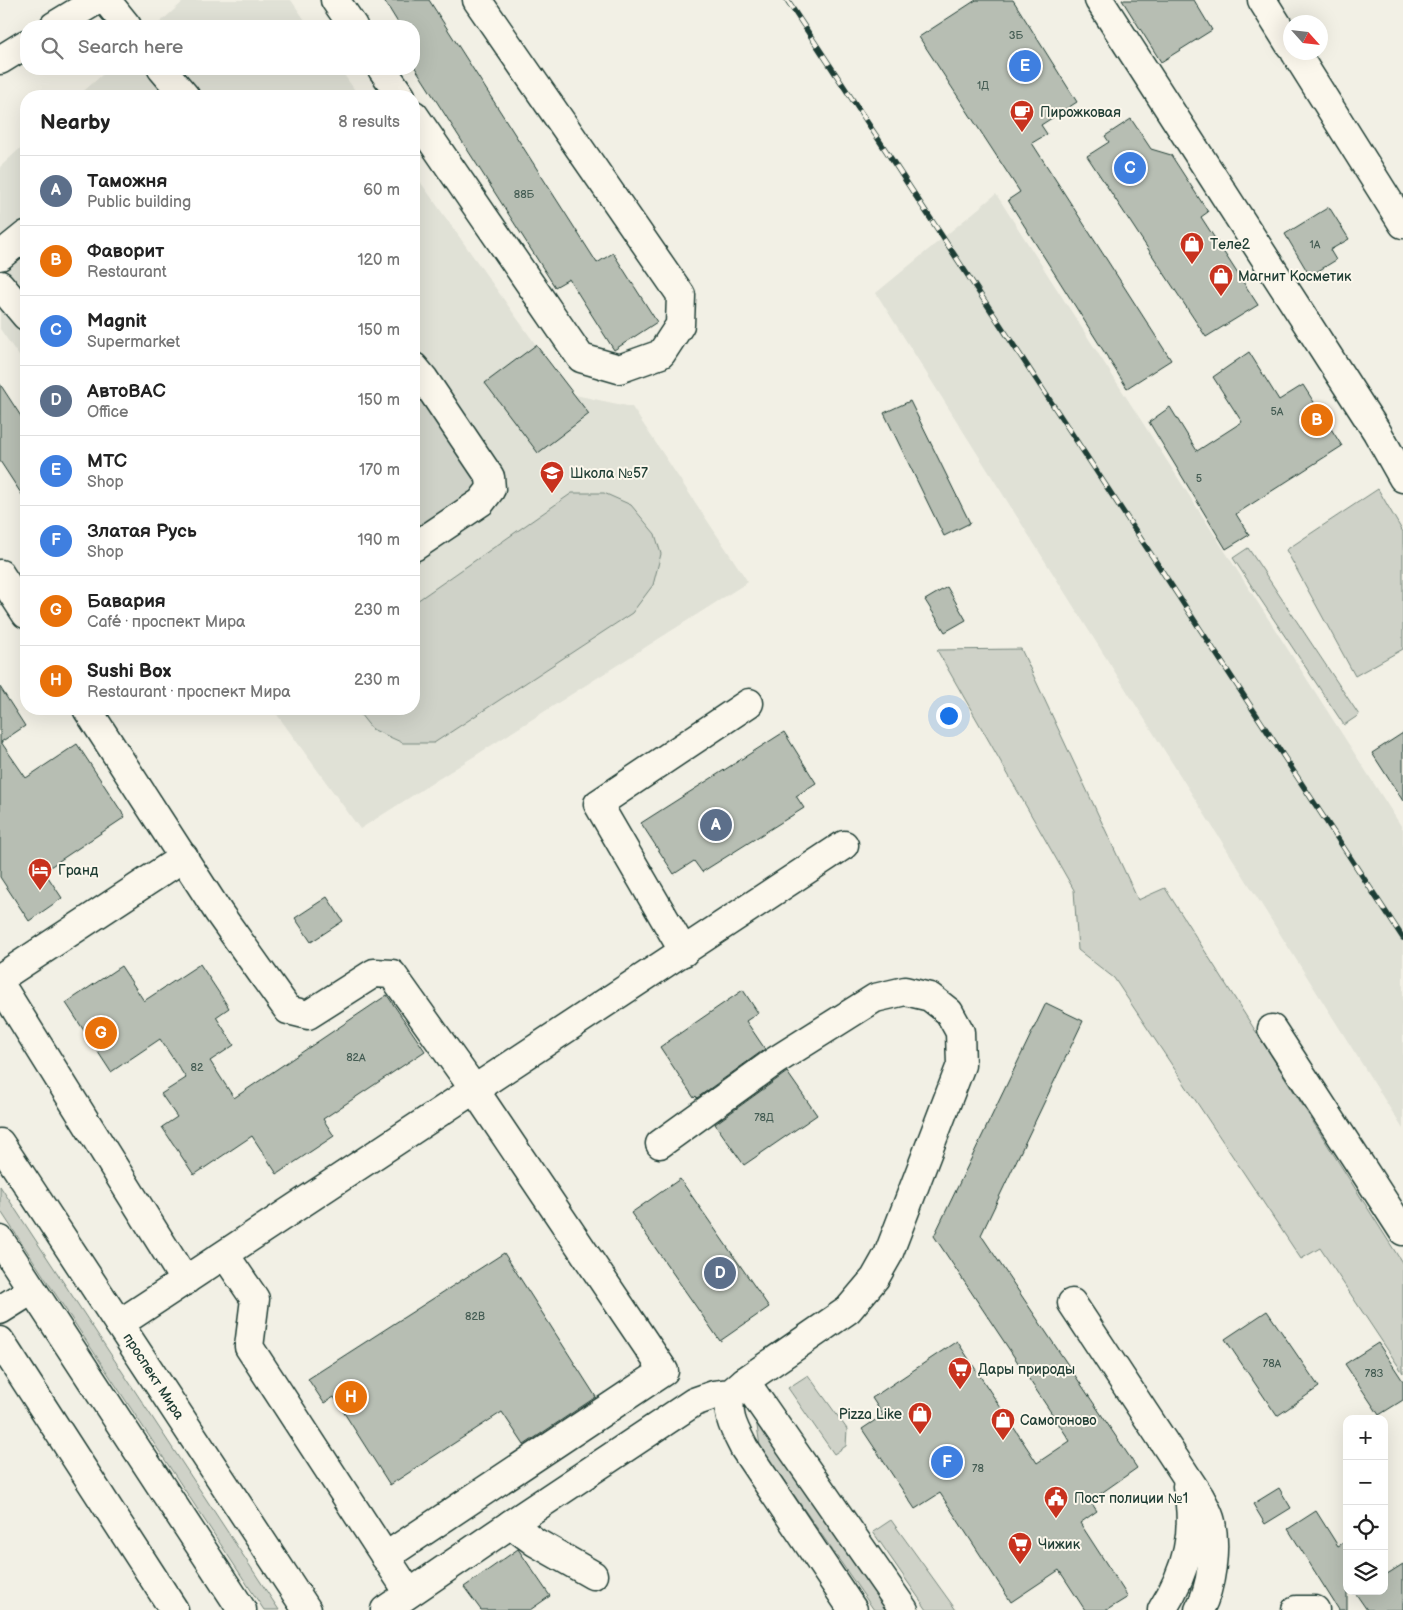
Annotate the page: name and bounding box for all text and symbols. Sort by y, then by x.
north arrow [1283,15,1328,60]
search box [20,20,420,75]
house number: 3Б [1009,29,1024,42]
icon: search [38,34,66,62]
text: Search here [78,36,183,59]
pin: E [1009,47,1041,85]
house number: 1Д [977,79,989,92]
cafe icon: Пирожковая [1009,99,1035,133]
place label: Пирожковая [1040,104,1121,121]
text: Nearby [40,110,110,135]
text: 8 results [338,113,400,132]
pin: C [1114,149,1146,187]
text: Таможня [87,170,167,193]
text: A [51,181,61,200]
text: 60 m [363,181,400,200]
house number: 88Б [514,188,535,201]
text: Public building [87,193,191,212]
shop icon: Теле2 [1179,231,1205,265]
place label: Теле2 [1210,236,1251,253]
house number: 1А [1310,238,1321,251]
text: Фаворит [87,240,164,263]
text: B [50,251,62,270]
text: 120 m [357,251,400,270]
text: Restaurant [87,263,167,282]
shop icon: Магнит Косметик [1208,263,1234,297]
place label: Магнит Косметик [1238,268,1352,285]
text: Magnit [87,310,147,333]
text: C [50,321,62,340]
text: 150 m [358,321,400,340]
text: Supermarket [87,333,180,352]
text: АвтоВАС [87,380,166,403]
text: D [50,391,62,410]
text: 150 m [358,391,400,410]
pin: B [1301,401,1333,439]
text: Office [87,403,129,422]
house number: 5А [1271,405,1284,418]
text: МТС [87,450,127,473]
school or university icon: Школа №57 [539,460,565,494]
text: E [51,461,61,480]
text: 170 m [359,461,400,480]
place label: Школа №57 [570,465,648,482]
house number: 5 [1196,472,1202,485]
text: Shop [87,473,124,492]
text: Златая Русь [87,520,197,543]
text: F [51,531,61,550]
text: 190 m [358,531,400,550]
text: Shop [87,543,124,562]
text: Бавария [87,590,166,613]
text: G [50,601,62,620]
text: 230 m [354,601,400,620]
text: Café · проспект Мира [87,613,246,632]
text: Sushi Box [87,660,171,683]
text: H [50,671,62,690]
text: 230 m [354,671,400,690]
text: Restaurant · проспект Мира [87,683,291,702]
your location [936,703,962,729]
pin: A [700,806,732,844]
hotel icon: Гранд [27,857,53,891]
place label: Гранд [58,862,99,879]
pin: G [85,1014,117,1052]
house number: 82А [346,1051,366,1064]
house number: 82 [191,1061,204,1074]
house number: 78Д [754,1111,774,1124]
pin: D [704,1254,736,1292]
house number: 82В [465,1310,485,1323]
street label: проспект Мира [119,1330,188,1423]
supermarket icon: Дары природы [947,1356,973,1390]
house number: 78А [1263,1357,1282,1370]
place label: Дары природы [978,1361,1075,1378]
house number: 78З [1365,1367,1384,1380]
pin: H [335,1378,367,1416]
shop icon: Pizza Like [907,1401,933,1435]
place label: Pizza Like [839,1406,902,1423]
shop icon: Самогоново [990,1407,1016,1441]
place label: Самогоново [1020,1412,1097,1429]
map controls [1343,1415,1388,1595]
button: + [1343,1415,1388,1460]
pin: F [931,1443,963,1481]
button: − [1343,1460,1388,1505]
house number: 78 [972,1462,984,1475]
public building icon: Пост полиции №1 [1043,1485,1069,1519]
place label: Пост полиции №1 [1074,1490,1188,1507]
button: locate [1343,1505,1388,1550]
supermarket icon: Чижик [1007,1531,1033,1565]
place label: Чижик [1038,1536,1081,1553]
button: layers [1343,1550,1388,1595]

